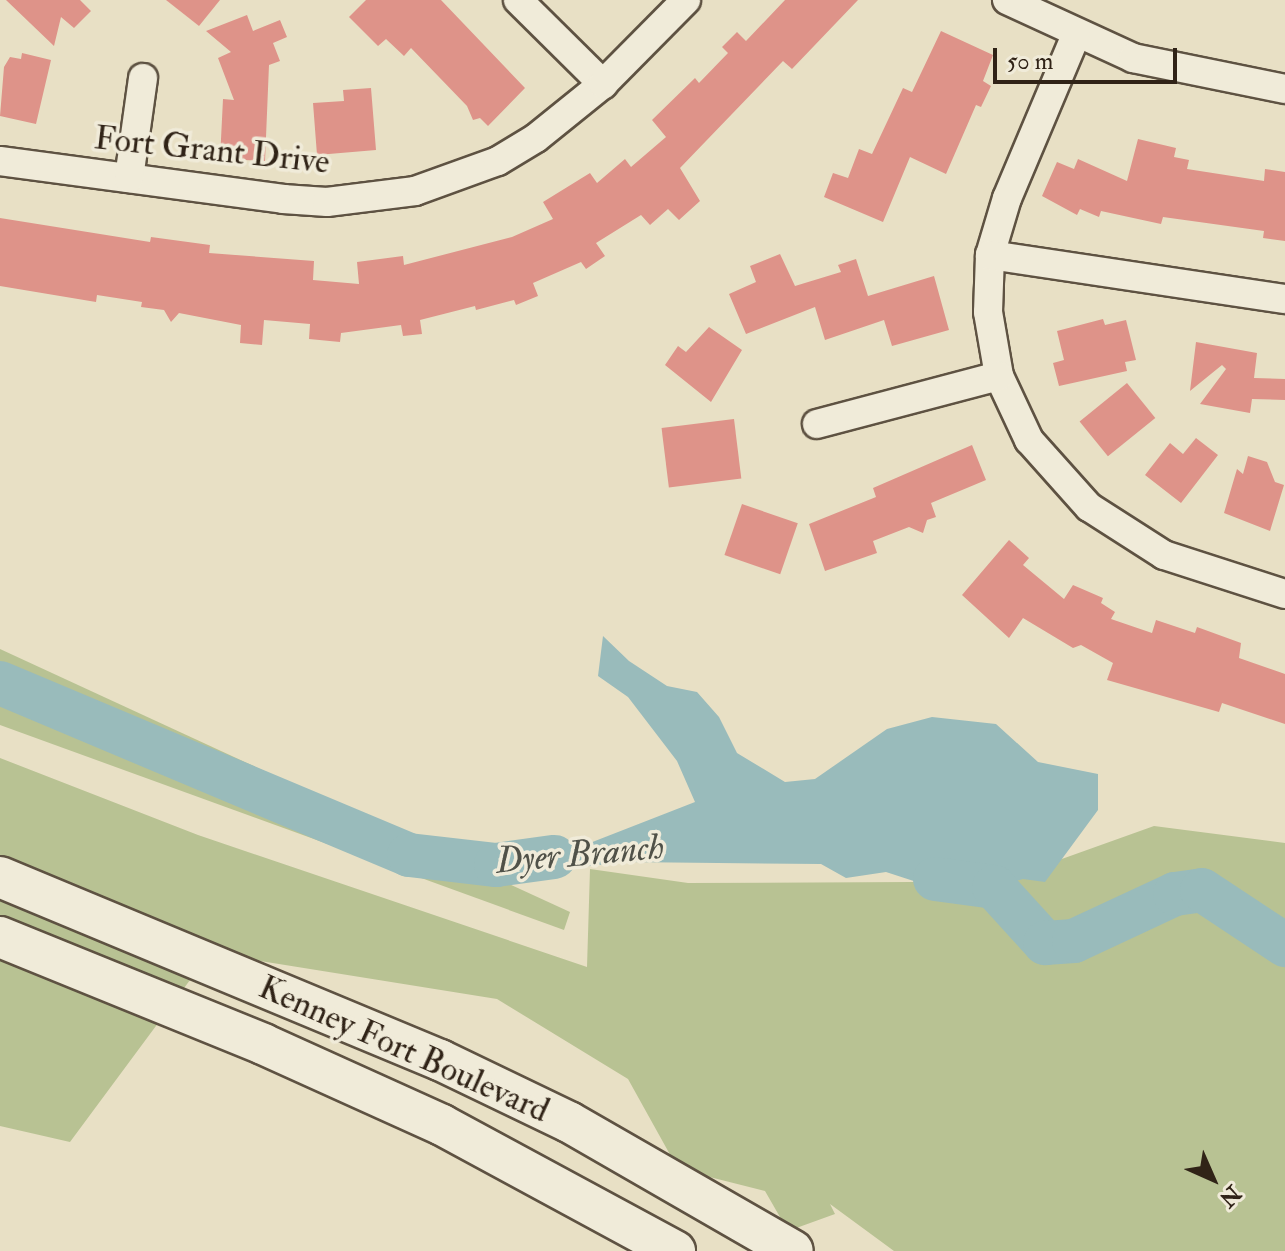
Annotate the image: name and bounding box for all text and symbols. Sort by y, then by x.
scale bar [997,32,1181,82]
text: 50 m [1007,46,1053,77]
street label: Fort Grant Drive [92,117,332,183]
water label: Dyer Branch [494,825,666,883]
street label: Kenney Fort Boulevard [253,967,555,1131]
north arrow [1173,1139,1253,1219]
text: N [1213,1179,1247,1213]

